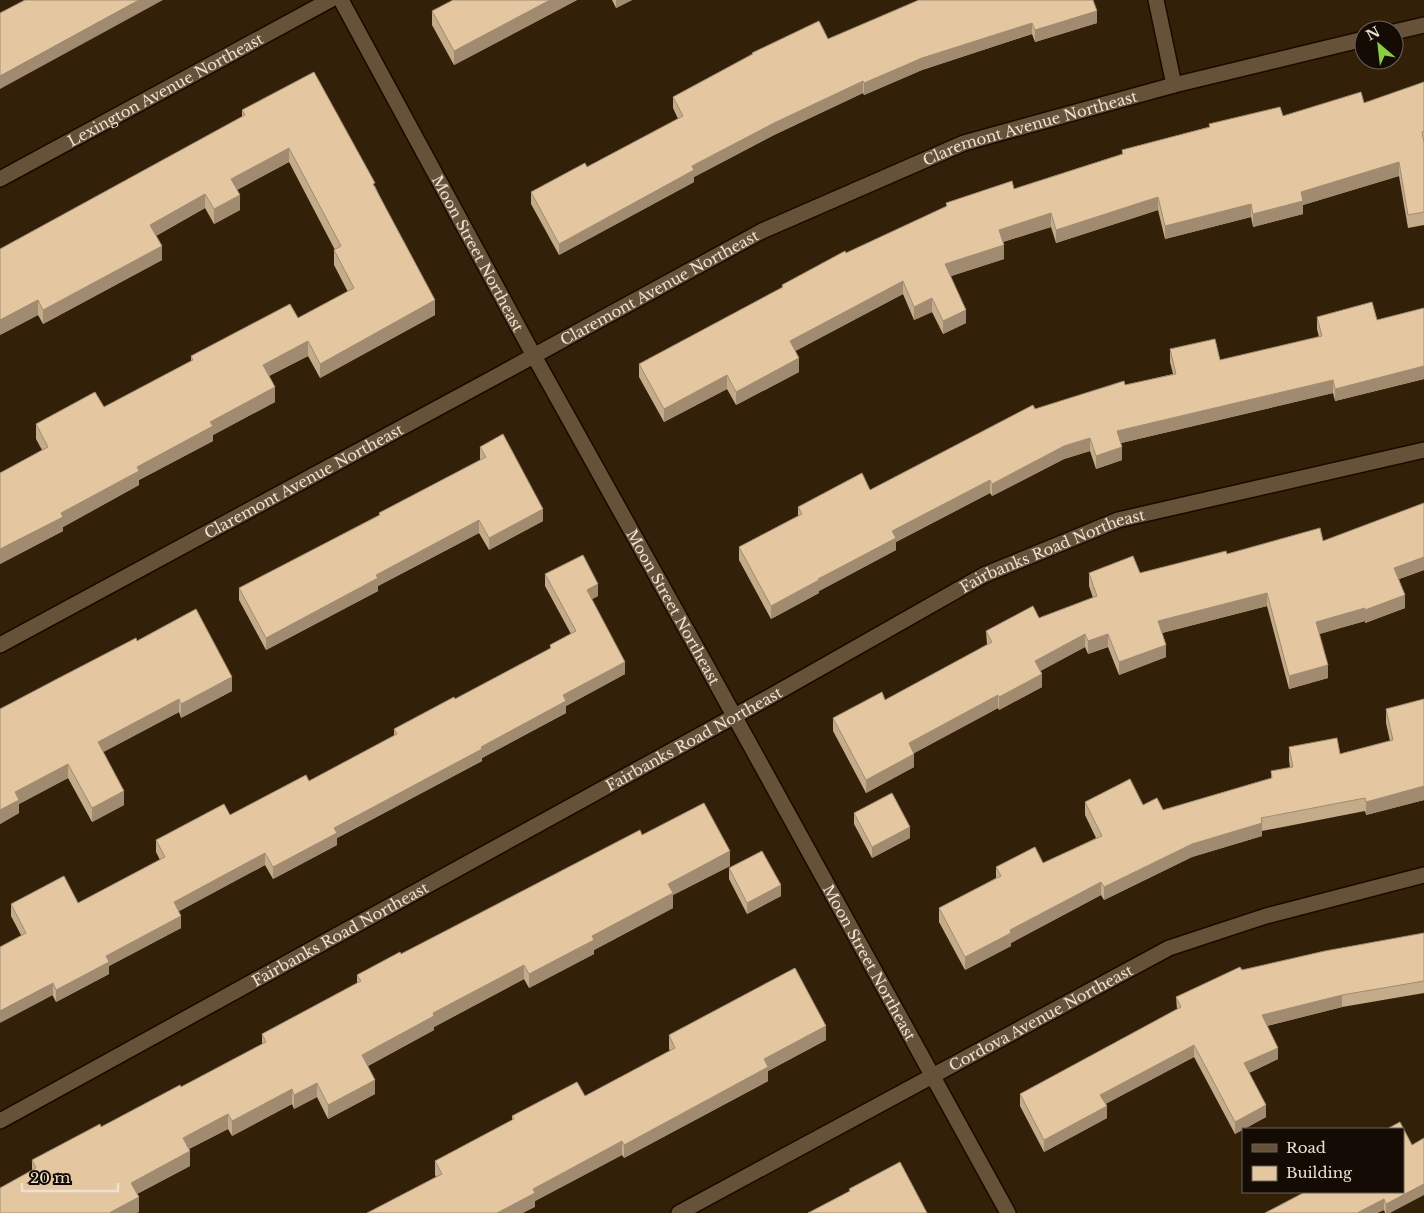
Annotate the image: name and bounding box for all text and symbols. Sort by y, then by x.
north arrow [1354,20,1404,70]
text: N [1363,22,1383,45]
street label: Lexington Avenue Northeast [64,29,267,150]
street label: Claremont Avenue Northeast [920,86,1140,169]
street label: Moon Street Northeast [428,172,529,335]
street label: Claremont Avenue Northeast [557,225,762,349]
street label: Claremont Avenue Northeast [201,419,406,542]
street label: Fairbanks Road Northeast [956,505,1147,596]
street label: Moon Street Northeast [623,526,725,688]
street label: Fairbanks Road Northeast [602,682,785,795]
street label: Fairbanks Road Northeast [248,877,432,990]
street label: Moon Street Northeast [819,881,921,1044]
street label: Cordova Avenue Northeast [945,960,1136,1075]
legend [1242,1128,1404,1193]
text: Road [1286,1138,1326,1157]
scale bar [22,1160,119,1192]
text: Building [1286,1163,1353,1182]
text: 20 m [30,1168,70,1187]

